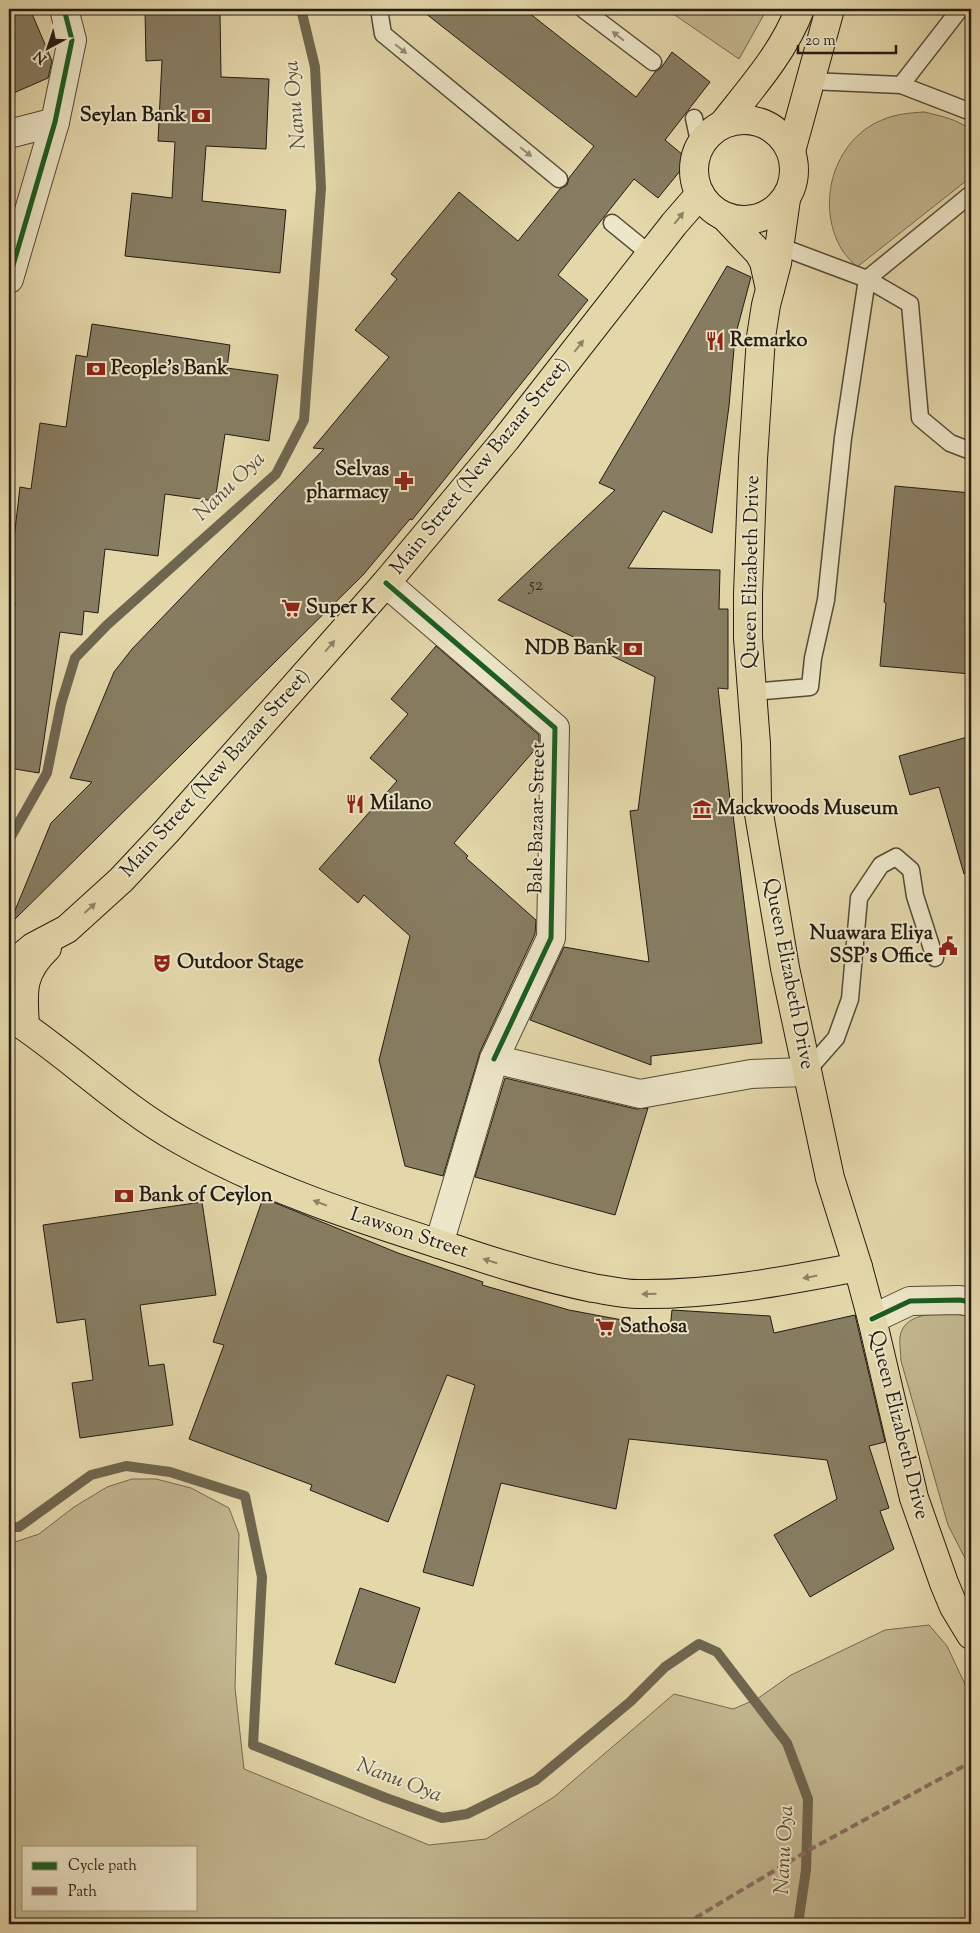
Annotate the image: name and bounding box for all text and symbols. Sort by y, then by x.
north arrow [22,22,72,72]
scale bar [798,22,895,54]
one-way arrow [612,30,625,41]
text: 20 m [805,31,836,52]
one-way arrow [394,43,407,54]
text: N [30,45,52,68]
water label: Nanu Oya [277,59,315,151]
place label: Seylan Bank [80,102,186,131]
bank icon: Seylan Bank [190,105,212,127]
one-way arrow [520,146,533,157]
one-way arrow [673,212,684,225]
place label: Remarko [730,327,807,356]
restaurant icon: Remarko [704,330,726,352]
one-way arrow [574,340,585,353]
street label: Main Street (New Bazaar Street) [384,352,578,582]
place label: People's Bank [111,355,228,384]
bank icon: People's Bank [85,358,107,380]
water label: Nanu Oya [188,445,273,529]
place label: Selvas pharmacy [306,456,389,508]
pharmacy icon: Selvas pharmacy [393,470,415,492]
street label: Queen Elizabeth Drive [736,475,768,669]
house number: 52 [528,573,544,599]
place label: Super K [306,594,377,623]
supermarket icon: Super K [280,597,302,619]
place label: NDB Bank [525,635,618,664]
bank icon: NDB Bank [622,638,644,660]
one-way arrow [324,641,336,653]
street label: Main Street (New Bazaar Street) [114,663,318,885]
street label: Bale Bazaar Street [522,742,554,894]
place label: Milano [370,790,431,819]
restaurant icon: Milano [344,793,366,815]
place label: Mackwoods Museum [717,795,899,824]
museum icon: Mackwoods Museum [691,798,713,820]
street label: Queen Elizabeth Drive [755,876,821,1072]
one-way arrow [84,902,96,914]
place label: Nuawara Eliya SSP's Office [809,920,934,972]
public building icon: Nuawara Eliya SSP's Office [937,935,959,957]
place label: Outdoor Stage [177,949,304,978]
theatre icon: Outdoor Stage [151,952,173,974]
place label: Bank of Ceylon [139,1182,273,1211]
bank icon: Bank of Ceylon [113,1185,135,1207]
one-way arrow [313,1199,327,1207]
street label: Lawson Street [346,1201,472,1267]
one-way arrow [483,1256,498,1264]
one-way arrow [802,1273,818,1281]
one-way arrow [641,1290,657,1298]
place label: Sathosa [620,1313,688,1342]
supermarket icon: Sathosa [594,1316,616,1338]
street label: Queen Elizabeth Drive [860,1327,936,1523]
water label: Nanu Oya [352,1751,446,1811]
water label: Nanu Oya [768,1805,802,1895]
legend [22,1846,198,1910]
text: Cycle path [68,1856,137,1877]
text: Path [68,1882,97,1903]

